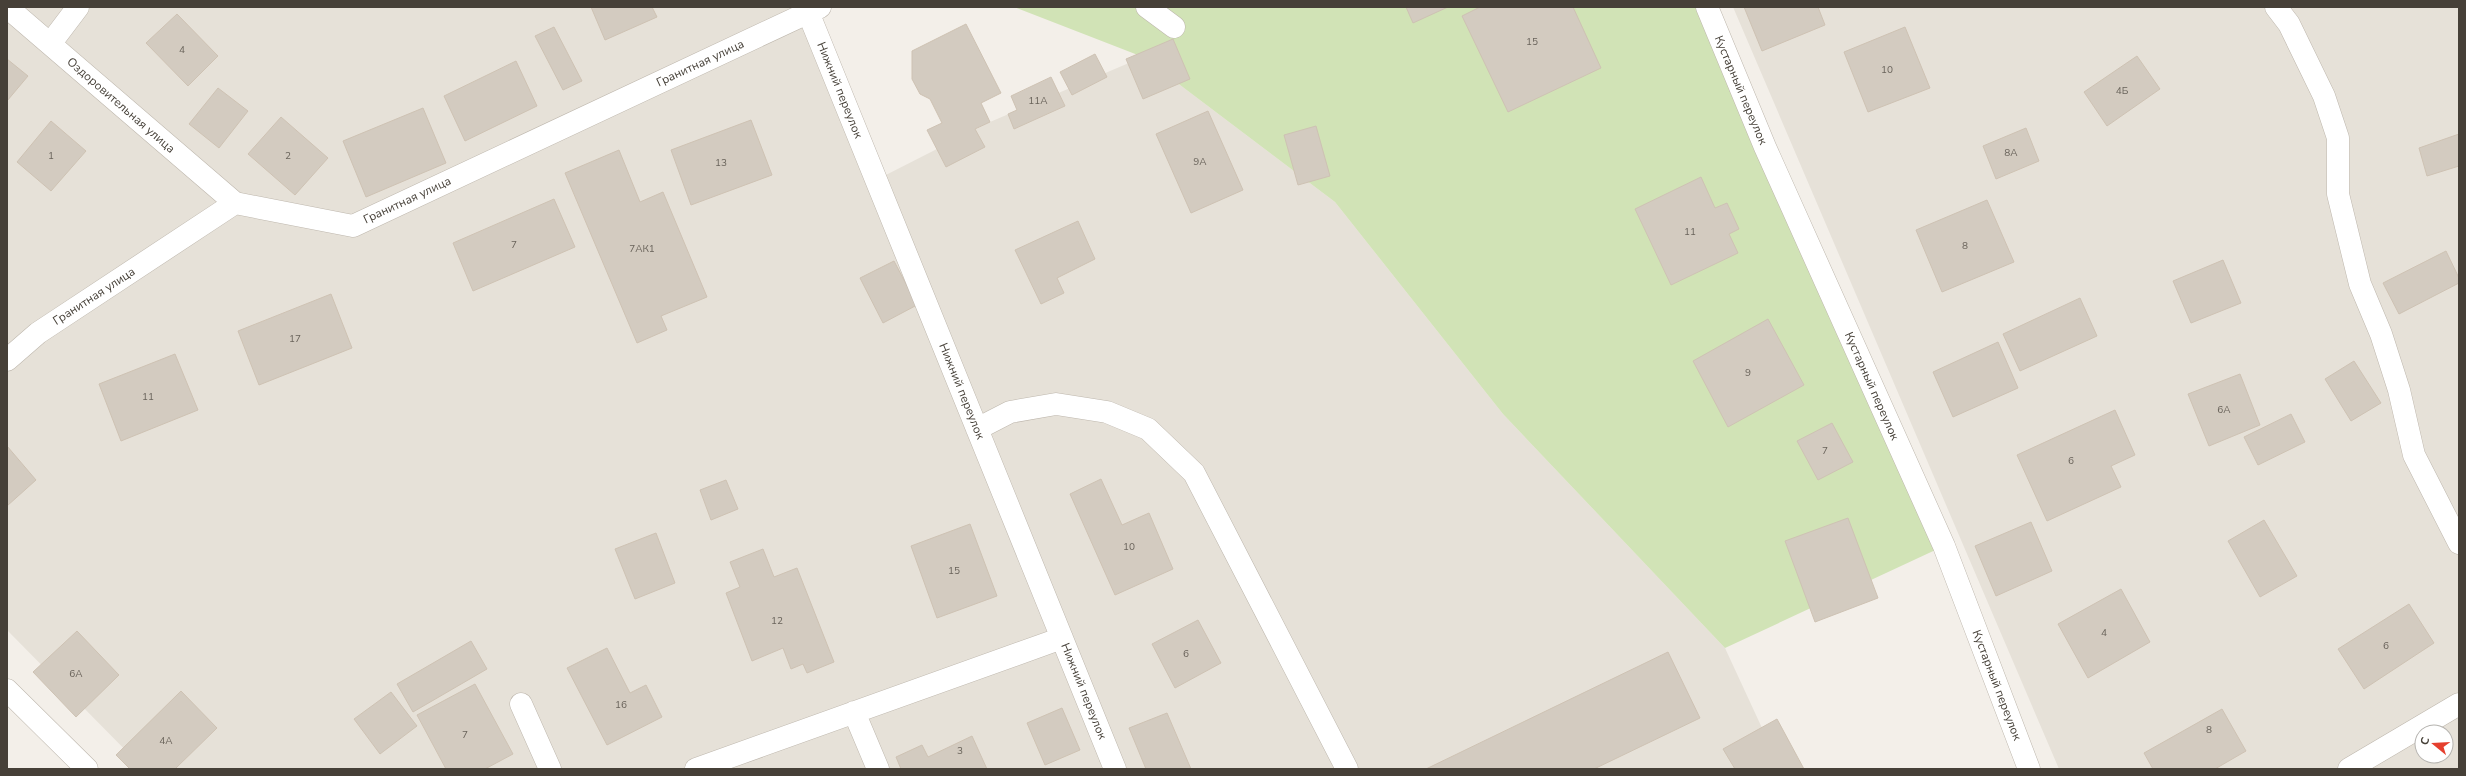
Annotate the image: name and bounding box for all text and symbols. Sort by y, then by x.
street label: Кустарный переулок [1711,33,1772,148]
house number: 15 [1526,35,1538,49]
street label: Гранитная улица [654,36,746,90]
street label: Нижний переулок [813,39,867,141]
house number: 4 [179,43,185,57]
street label: Оздоровительная улица [64,54,178,156]
house number: 10 [1881,63,1893,77]
house number: 4Б [2116,84,2129,98]
house number: 11А [1028,94,1048,108]
house number: 8А [2004,146,2018,160]
house number: 1 [48,149,54,163]
house number: 2 [285,149,291,163]
house number: 9А [1193,155,1207,169]
house number: 13 [715,156,727,170]
street label: Гранитная улица [361,173,453,227]
house number: 11 [1684,225,1696,239]
house number: 7 [511,238,517,252]
house number: 8 [1962,239,1968,253]
house number: 7АК1 [629,242,655,256]
street label: Гранитная улица [50,263,138,329]
street label: Кустарный переулок [1841,329,1903,443]
house number: 17 [289,332,301,346]
street label: Нижний переулок [935,340,989,442]
house number: 9 [1745,366,1751,380]
house number: 11 [142,390,154,404]
house number: 6А [2217,403,2231,417]
house number: 7 [1822,444,1828,458]
house number: 6 [2068,454,2074,468]
house number: 10 [1123,540,1135,554]
house number: 15 [948,564,960,578]
house number: 12 [771,614,783,628]
house number: 4 [2101,626,2107,640]
street label: Кустарный переулок [1969,627,2026,743]
house number: 6 [2383,639,2389,653]
street label: Нижний переулок [1057,640,1111,742]
house number: 6 [1183,647,1189,661]
house number: 6А [69,667,83,681]
house number: 16 [615,698,627,712]
house number: 8 [2206,723,2212,737]
north arrow [2414,724,2454,764]
house number: 7 [462,728,468,742]
house number: 4А [159,734,173,748]
text: С [2417,735,2433,747]
house number: 3 [957,744,963,758]

